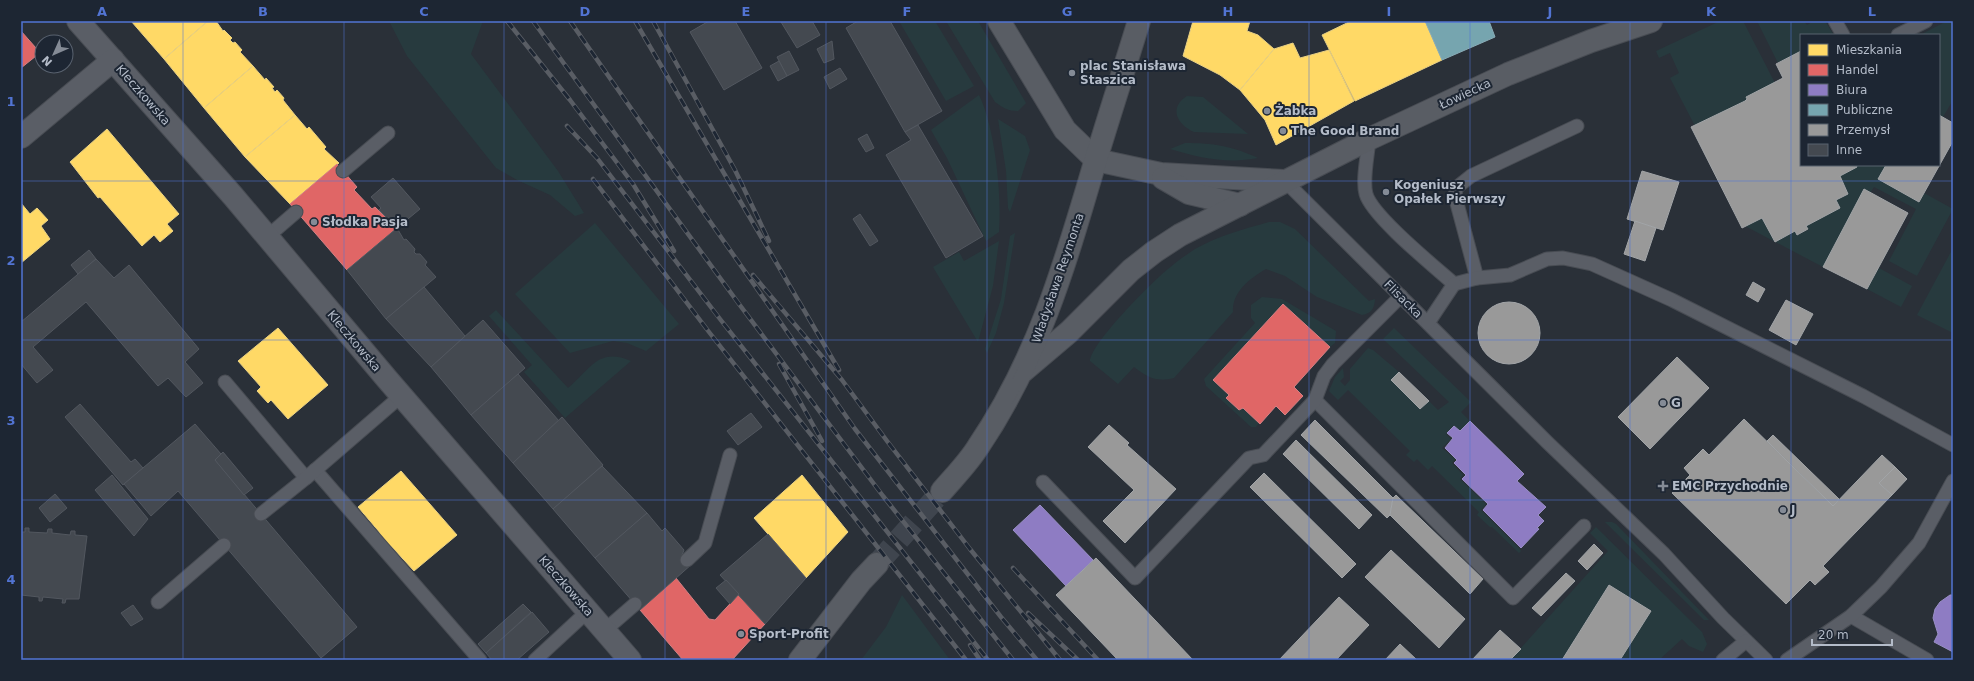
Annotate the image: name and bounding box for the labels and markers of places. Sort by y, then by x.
place label: plac Stanisława Staszica [1080,59,1186,87]
marker: plac Stanisława Staszica [1067,68,1077,78]
place label: Żabka [1275,103,1316,118]
marker: Żabka [1262,106,1272,116]
place label: The Good Brand [1291,124,1399,138]
marker: The Good Brand [1278,126,1288,136]
place label: Kogeniusz Opałek Pierwszy [1394,178,1506,206]
marker: Kogeniusz Opałek Pierwszy [1381,187,1391,197]
place label: Słodka Pasja [322,215,408,229]
marker: Słodka Pasja [309,217,319,227]
place label: G [1671,396,1681,410]
marker: G [1658,398,1668,408]
place label: EMC Przychodnie [1672,479,1788,493]
marker: EMC Przychodnie [1657,480,1669,492]
place label: J [1790,503,1795,517]
marker: J [1778,505,1788,515]
place label: Sport-Profit [749,627,829,641]
marker: Sport-Profit [736,629,746,639]

